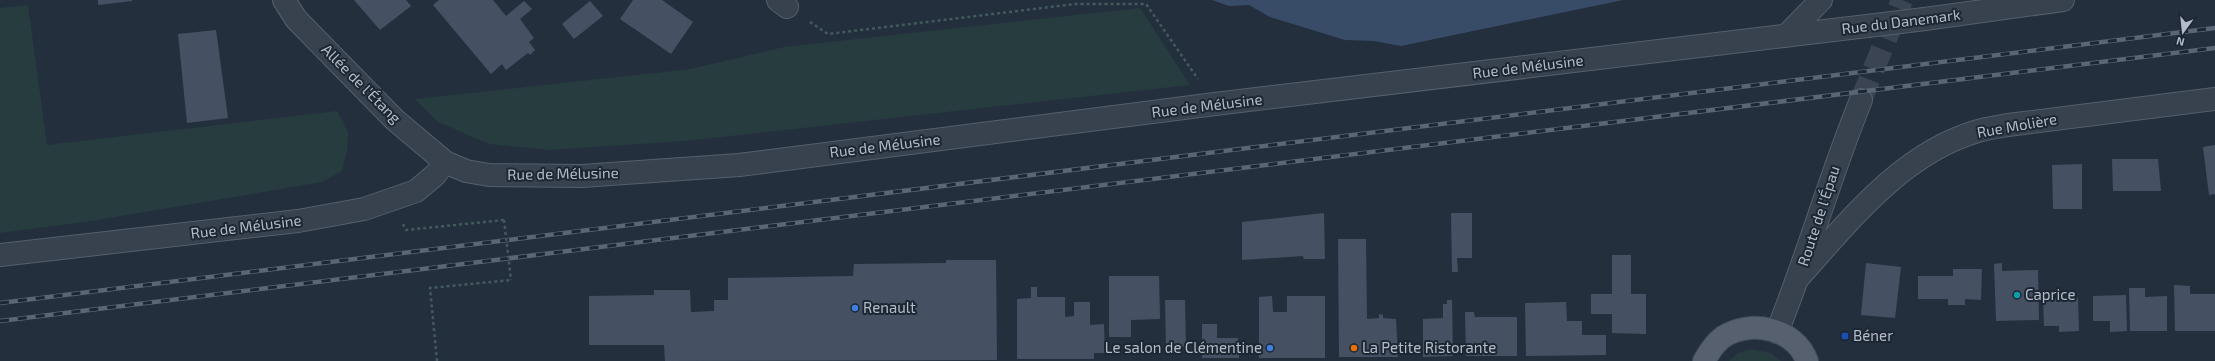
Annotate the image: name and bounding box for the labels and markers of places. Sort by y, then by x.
place label: Caprice [2025,285,2076,303]
marker: Caprice [2012,290,2022,300]
place label: Renault [863,298,916,316]
marker: Renault [850,303,860,313]
place label: Béner [1853,326,1893,344]
marker: Béner [1840,331,1850,341]
place label: Le salon de Clémentine [1105,338,1262,356]
place label: La Petite Ristorante [1362,338,1496,356]
marker: Le salon de Clémentine [1265,343,1275,353]
marker: La Petite Ristorante [1349,343,1359,353]

